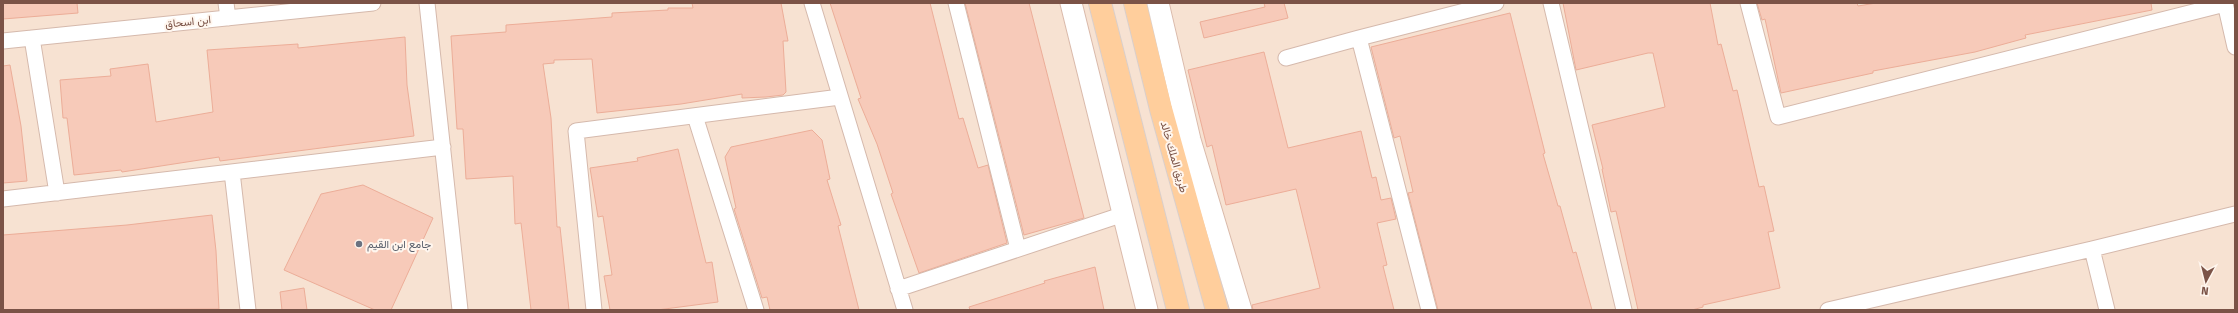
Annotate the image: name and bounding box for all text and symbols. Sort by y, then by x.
street label: ابن اسحاق [165,13,211,31]
street label: طريق الملك خالد [1158,120,1190,194]
place label: جامع ابن القيم [367,238,431,252]
marker: جامع ابن القيم [354,239,364,249]
north arrow [2186,261,2226,301]
text: N [2200,284,2209,297]

